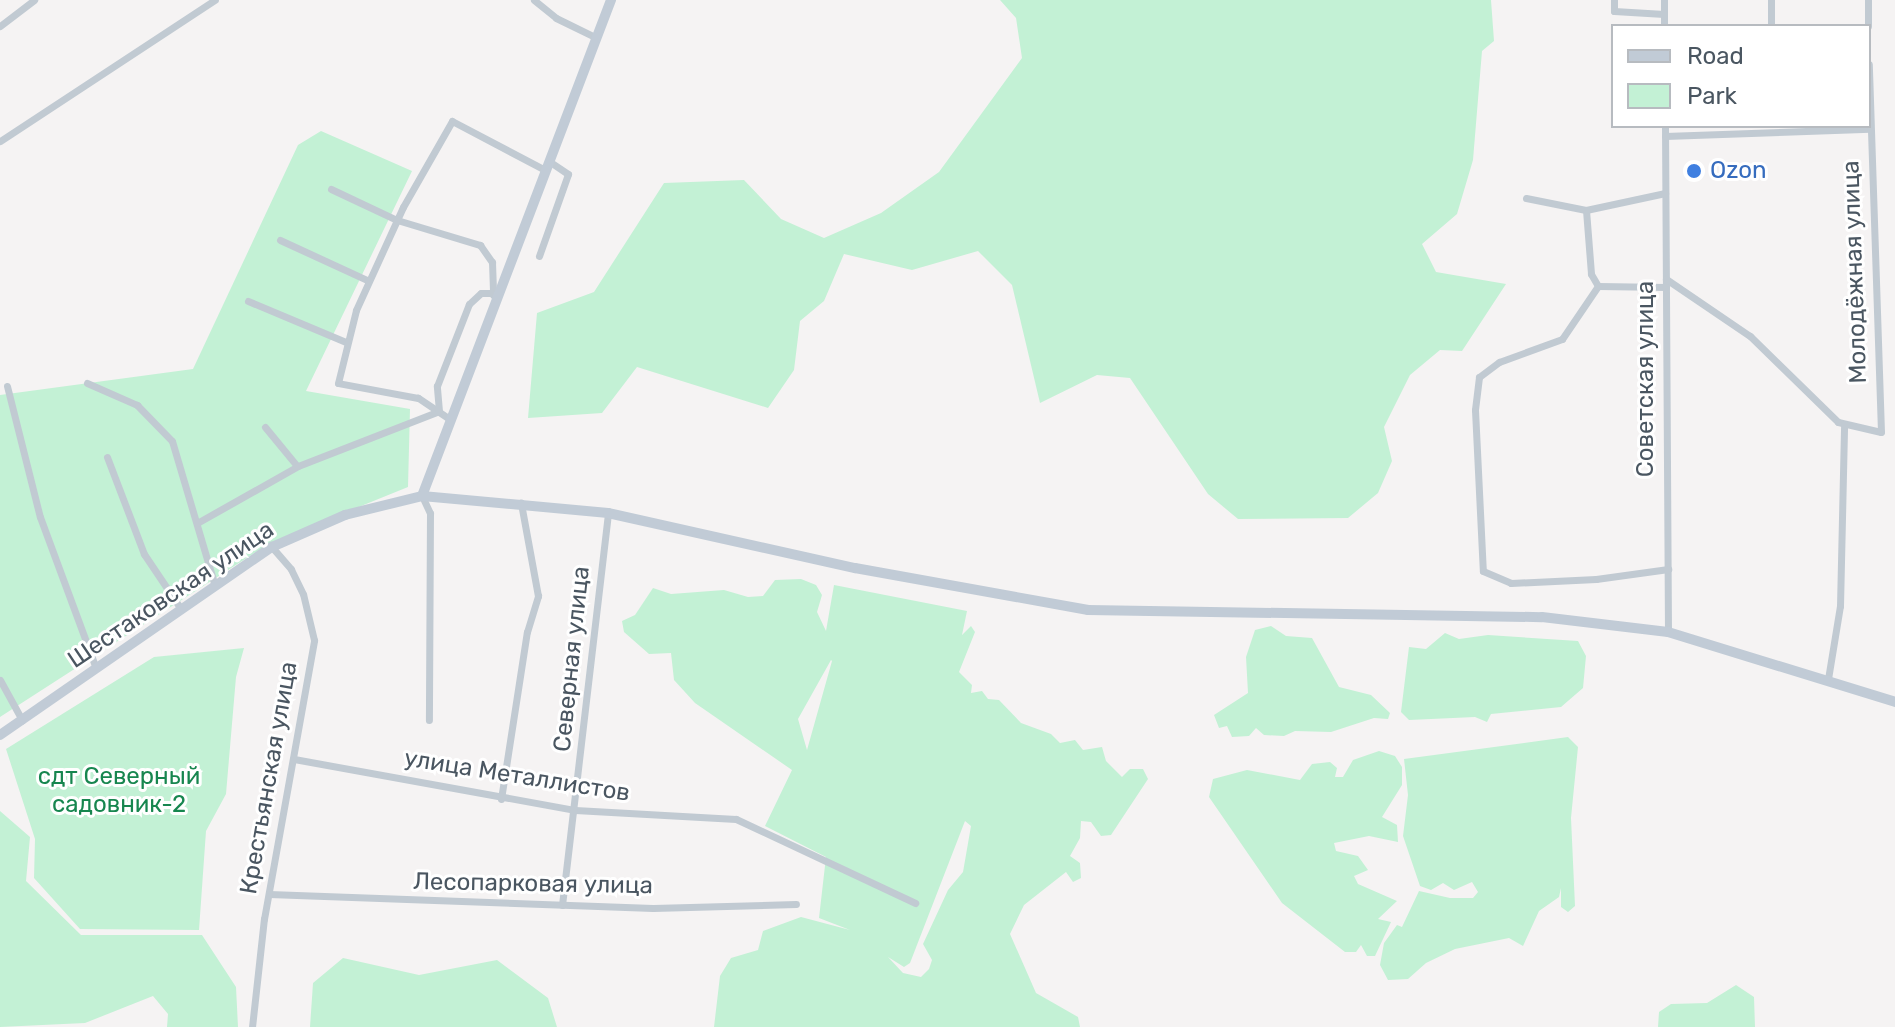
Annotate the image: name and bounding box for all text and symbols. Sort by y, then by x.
legend [1611,24,1871,128]
text: Road [1687,42,1744,70]
text: Park [1687,82,1737,110]
place label: Ozon [1710,157,1767,185]
street label: Молодёжная улица [1837,160,1873,384]
marker: Ozon [1685,162,1703,180]
street label: Советская улица [1632,281,1660,477]
street label: Шестаковская улица [63,515,279,675]
street label: Северная улица [548,565,596,753]
street label: Крестьянская улица [234,659,304,897]
street label: улица Металлистов [402,744,632,808]
park label: сдт Северный садовник-2 [38,763,200,819]
street label: Лесопарковая улица [413,868,653,900]

